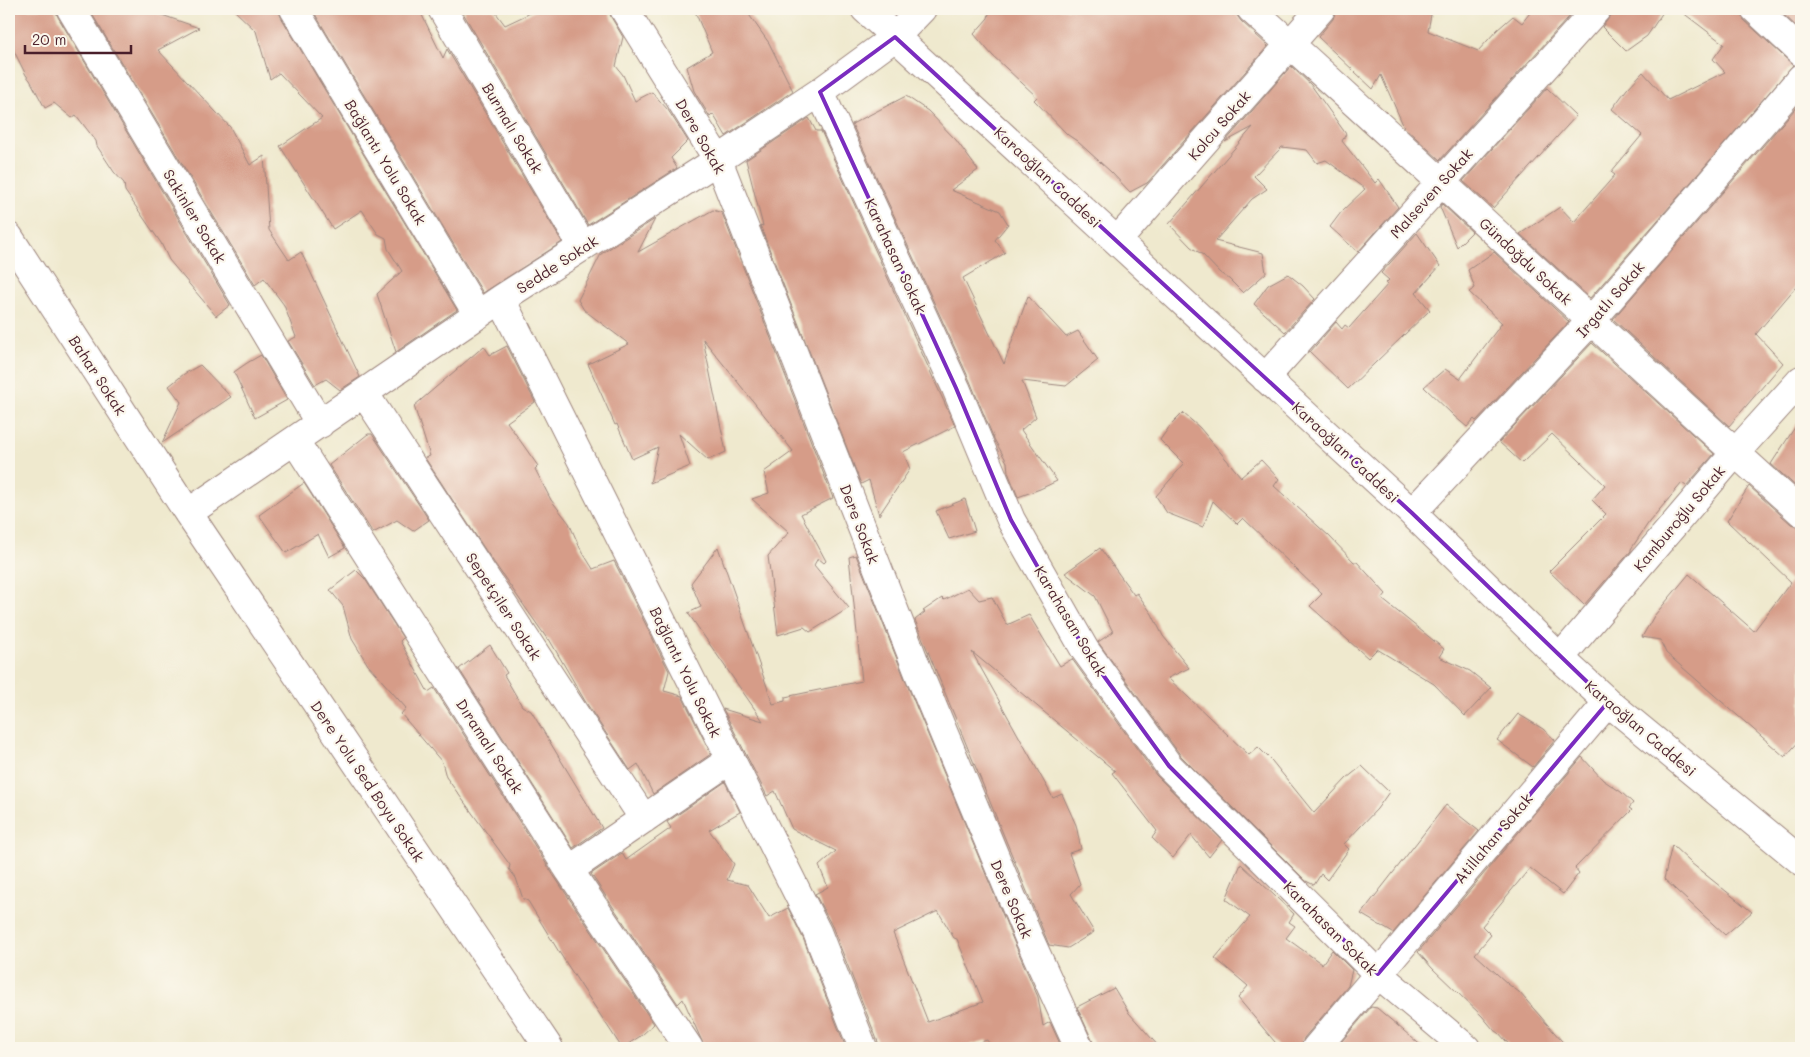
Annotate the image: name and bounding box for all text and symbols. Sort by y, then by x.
scale bar [25,22,131,54]
text: 20 m [32,29,66,49]
street label: Burmalı Sokak [478,79,548,177]
street label: Kolcu Sokak [1183,86,1255,164]
street label: Dere Sokak [671,95,731,177]
street label: Bağlantı Yolu Sokak [341,96,431,228]
street label: Karaoğlan Caddesi [990,122,1106,232]
street label: Malseven Sokak [1385,144,1477,242]
street label: Sakinler Sokak [159,165,231,267]
street label: Karahasan Sokak [860,195,932,317]
street label: Gündoğdu Sokak [1475,213,1577,309]
street label: Sedde Sokak [512,230,602,298]
street label: Irgatlı Sokak [1571,257,1649,341]
street label: Bahar Sokak [65,331,131,419]
street label: Karaoğlan Caddesi [1288,397,1404,507]
street label: Kamburoğlu Sokak [1629,461,1729,575]
street label: Dere Sokak [836,481,884,567]
street label: Sepetçiler Sokak [462,548,546,664]
street label: Karahasan Sokak [1030,562,1112,680]
street label: Bağlantı Yolu Sokak [646,603,726,741]
street label: Karaoğlan Caddesi [1581,676,1701,780]
street label: Dıramalı Sokak [452,695,528,797]
street label: Dere Yolu Sed Boyu Sokak [306,696,430,866]
street label: Atillahan Sokak [1449,789,1537,887]
street label: Dere Sokak [986,857,1038,942]
street label: Karahasan Sokak [1280,877,1382,979]

